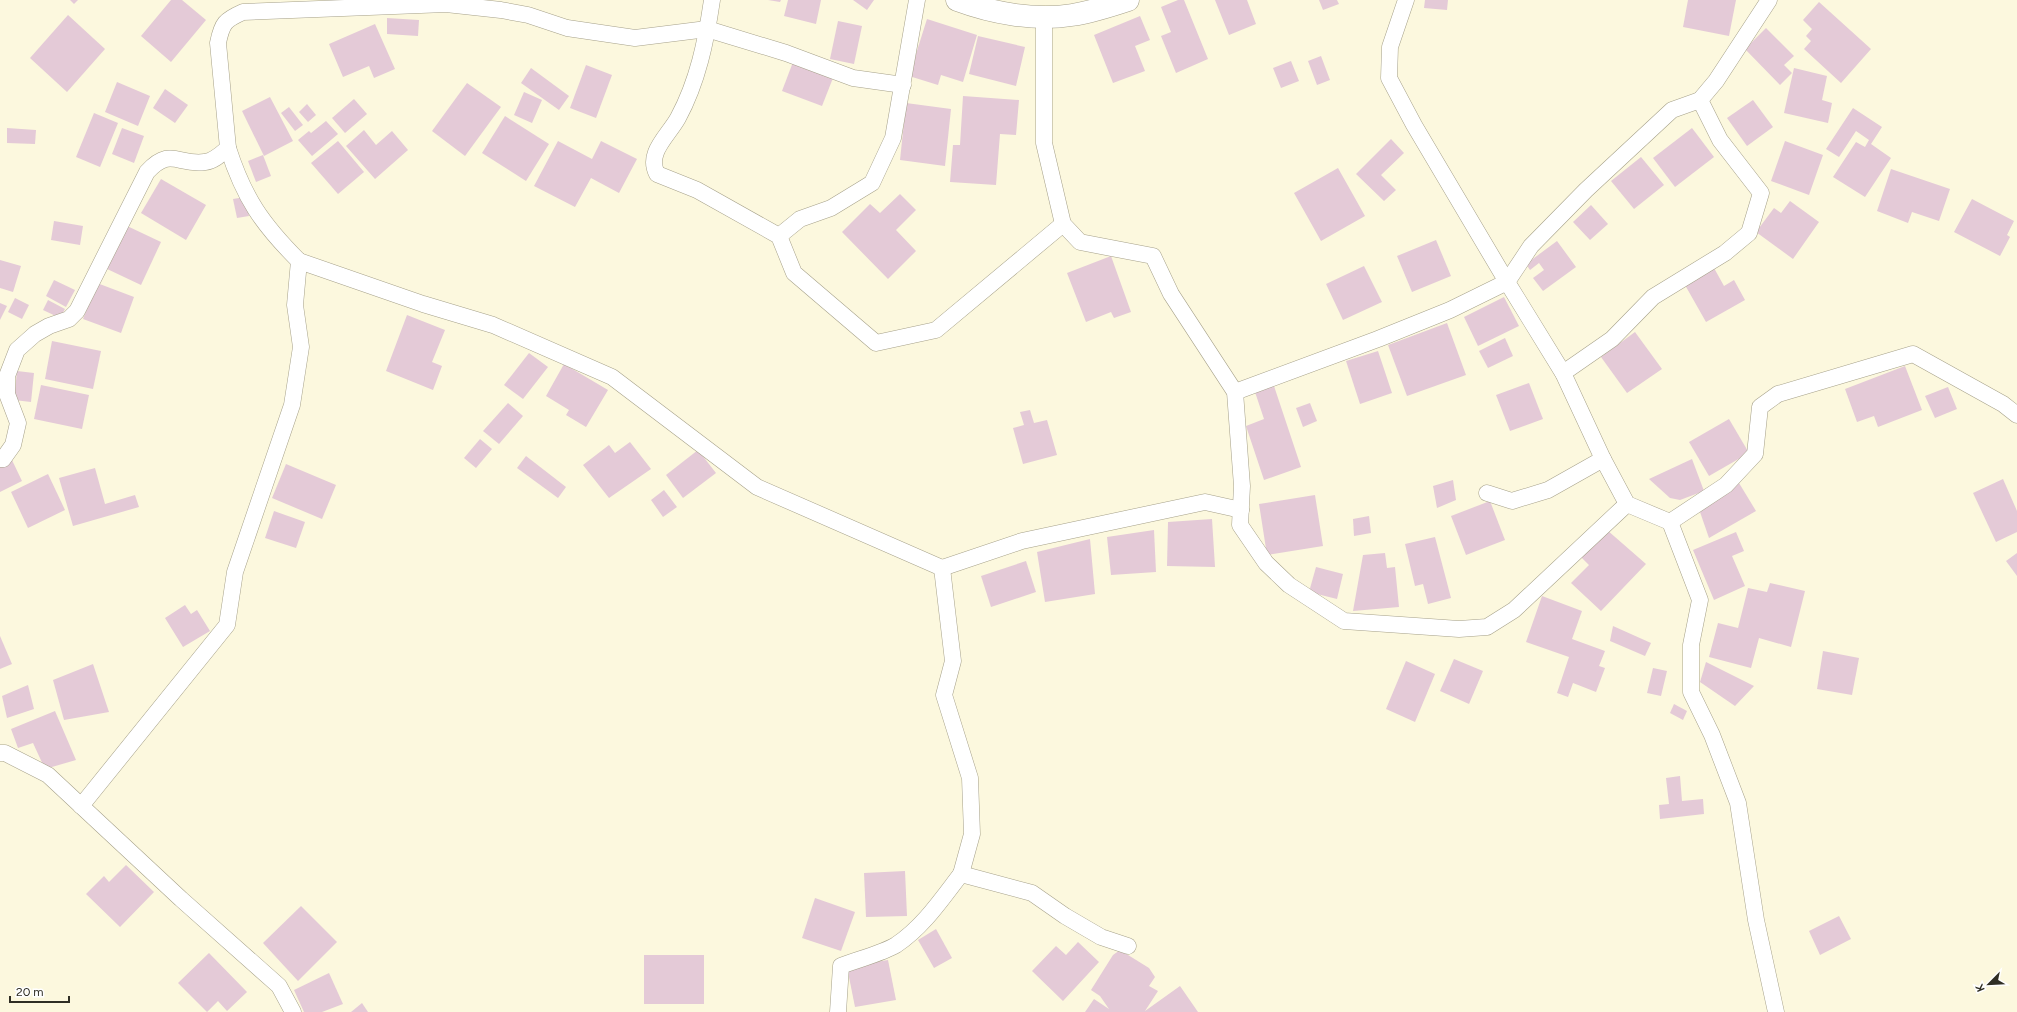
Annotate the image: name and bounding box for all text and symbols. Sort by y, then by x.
north arrow [1969,964,2009,1004]
scale bar [10,978,69,1004]
text: K [1973,981,1988,994]
text: 20 m [16,985,44,999]

